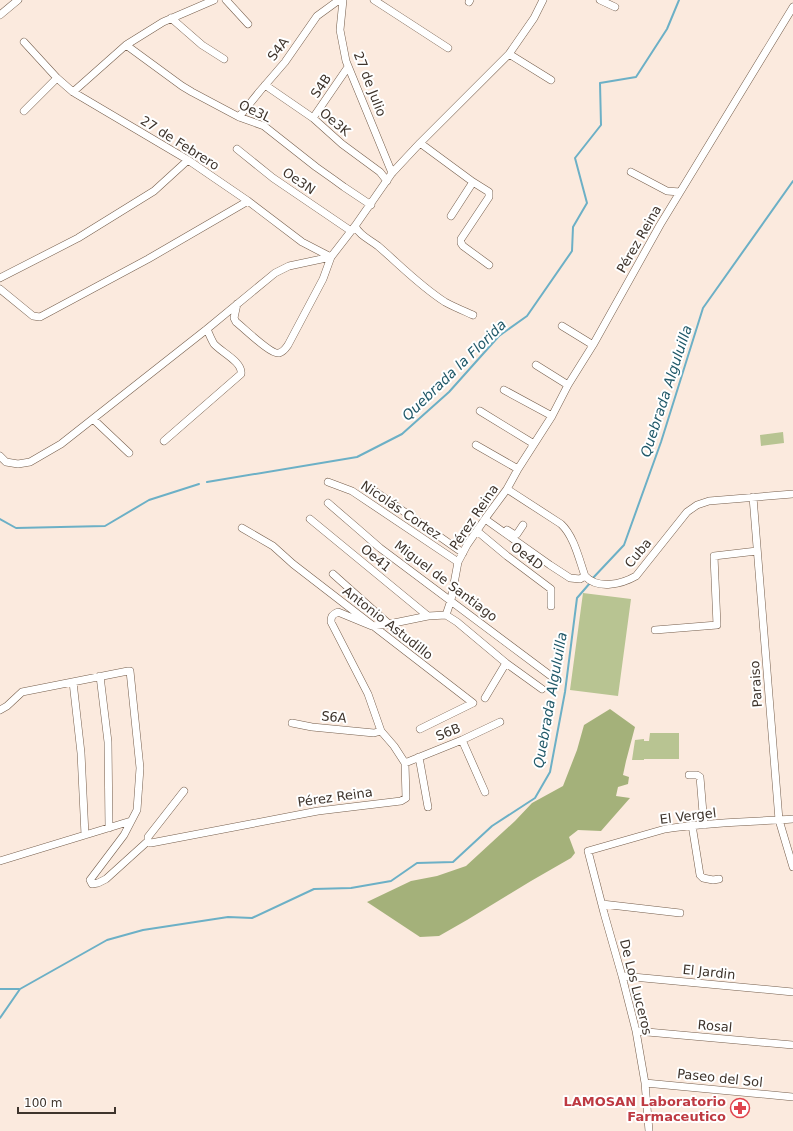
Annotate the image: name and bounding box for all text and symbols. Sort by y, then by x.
street label: S4A [264,34,292,64]
street label: 27 de Julio [351,49,389,119]
street label: S4B [308,71,334,101]
street label: Oe3L [237,97,274,125]
street label: Oe3K [317,105,354,139]
street label: 27 de Febrero [138,113,222,173]
street label: Oe3N [280,165,318,197]
street label: Pérez Reina [614,202,664,276]
water label: Quebrada la Florida [399,316,509,424]
water label: Quebrada Alguluilla [637,323,695,459]
street label: Nicolás Cortez [358,478,444,542]
street label: Pérez Reina [447,481,501,553]
street label: Cuba [621,535,655,571]
street label: Miguel de Santiago [392,537,500,625]
street label: Oe4D [508,539,546,573]
street label: Oe41 [358,541,394,575]
street label: Antonio Astudillo [340,583,436,663]
water label: Quebrada Alguluilla [530,631,570,769]
street label: Paraiso [747,660,765,708]
street label: S6A [321,708,348,726]
street label: S6B [433,720,463,744]
street label: Pérez Reina [296,784,374,810]
street label: El Vergel [659,805,717,827]
street label: De Los Luceros [617,938,655,1037]
street label: El Jardin [682,962,736,982]
street label: Rosal [697,1017,733,1035]
street label: Paseo del Sol [677,1066,763,1090]
scale bar [18,1089,115,1115]
place label: LAMOSAN Laboratorio Farmaceutico [563,1094,726,1124]
text: 100 m [24,1096,62,1110]
pharmacy icon: LAMOSAN Laboratorio Farmaceutico [729,1097,751,1119]

